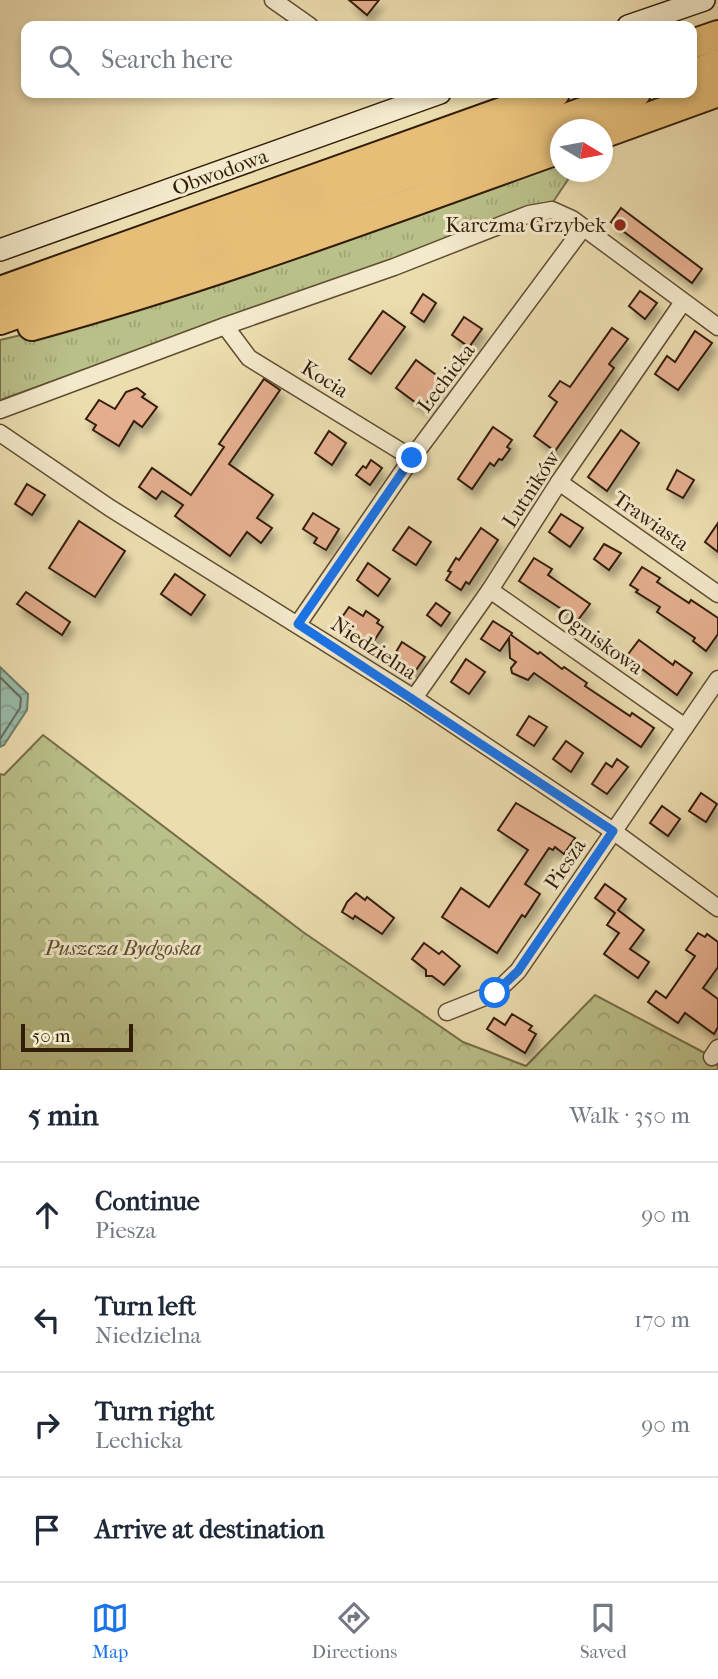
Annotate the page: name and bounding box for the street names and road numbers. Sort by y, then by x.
street label: Obwodowa [169,144,271,200]
street label: Lechicka [412,339,480,417]
street label: Kocia [297,355,353,403]
street label: Lutników [497,445,565,532]
street label: Trawiasta [608,486,694,556]
street label: Ogniskowa [552,603,648,680]
street label: Niedzielna [327,612,421,685]
street label: Piesza [539,834,591,894]

